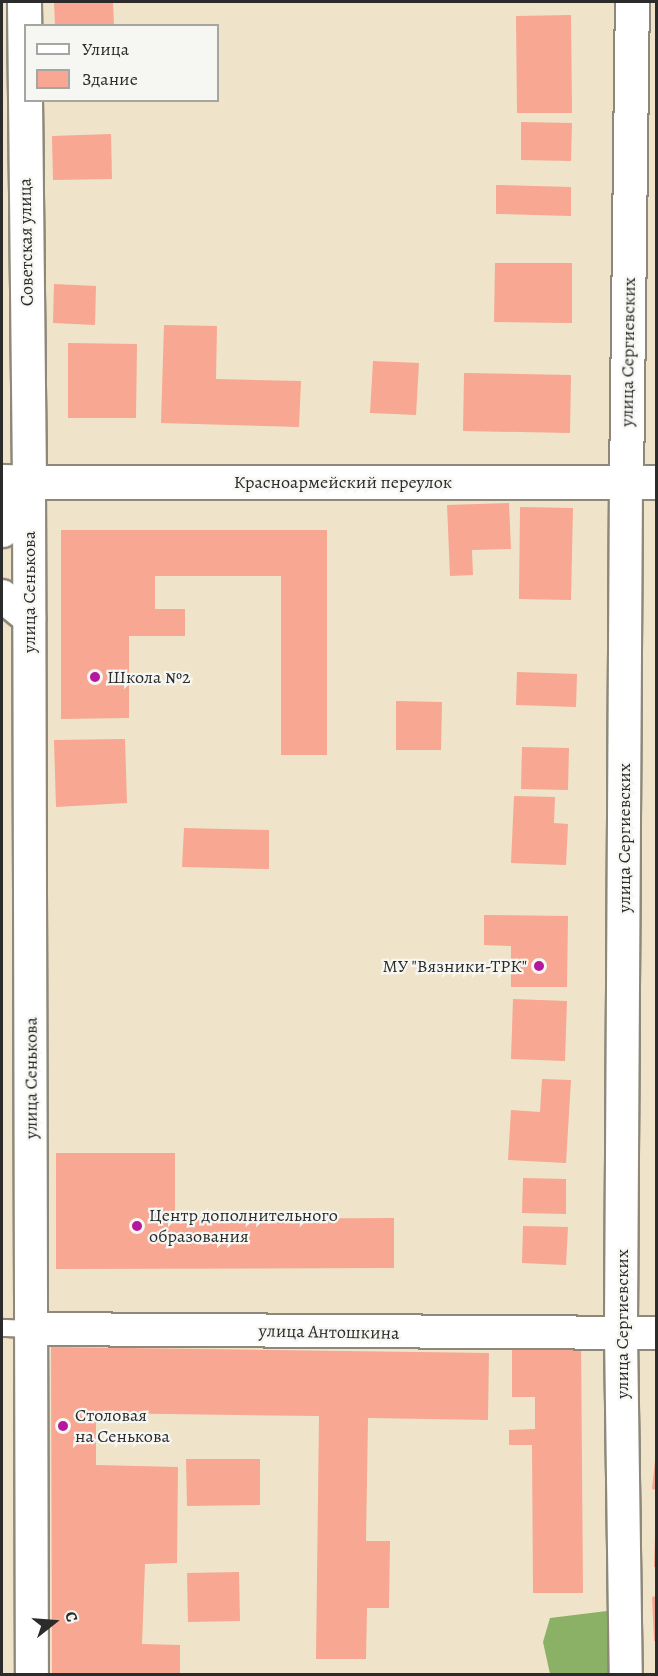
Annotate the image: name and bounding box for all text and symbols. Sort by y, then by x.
legend [24,24,219,102]
text: Улица [82,37,129,61]
text: Здание [82,67,138,91]
street label: Советская улица [14,178,38,306]
street label: улица Сергиевских [616,277,640,427]
street label: Красноармейский переулок [234,471,452,493]
street label: улица Сенькова [18,531,40,653]
place label: Школа №2 [107,666,191,688]
marker: Школа №2 [88,670,102,684]
street label: улица Сергиевских [613,763,635,913]
place label: МУ "Вязники-ТРК" [382,955,527,977]
marker: МУ "Вязники-ТРК" [532,959,546,973]
street label: улица Сенькова [20,1017,42,1139]
place label: Центр дополнительного образования [149,1205,338,1248]
marker: Центр дополнительного образования [130,1219,144,1233]
street label: улица Сергиевских [611,1249,633,1399]
street label: улица Антошкина [259,1320,399,1344]
place label: Столовая на Сенькова [75,1405,170,1448]
marker: Столовая на Сенькова [56,1419,70,1433]
north arrow [24,1592,84,1652]
text: С [59,1609,83,1625]

